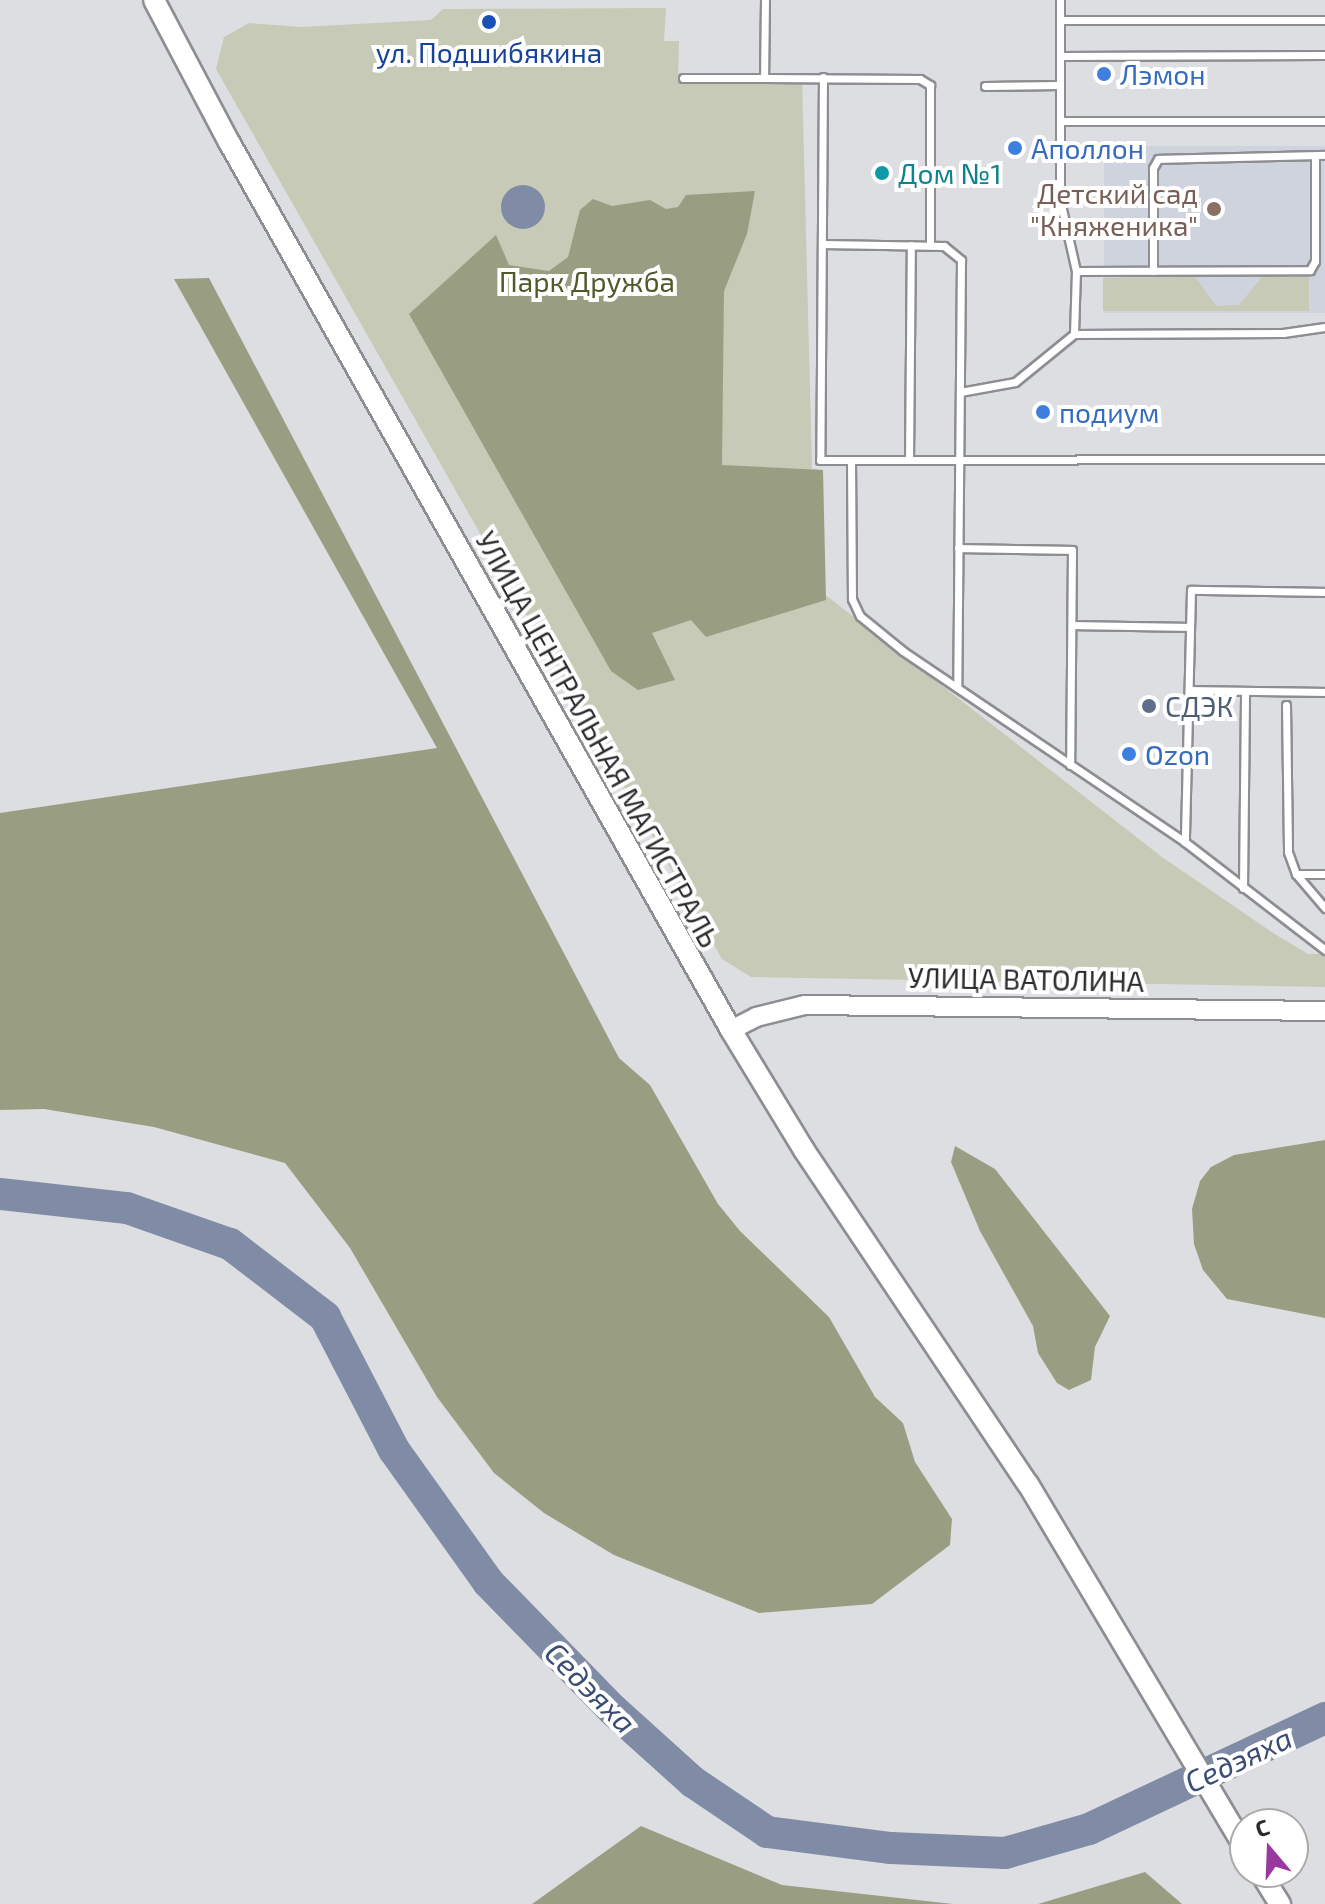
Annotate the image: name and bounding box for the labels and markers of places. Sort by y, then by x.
marker: ул. Подшибякина [480,13,498,31]
place label: ул. Подшибякина [376,35,602,69]
place label: Лэмон [1120,57,1206,91]
marker: Лэмон [1095,65,1113,83]
place label: Аполлон [1031,131,1144,165]
marker: Аполлон [1006,139,1024,157]
place label: Дом №1 [898,156,1002,190]
marker: Дом №1 [873,164,891,182]
place label: Детский сад "Княженика" [1030,176,1198,242]
marker: Детский сад "Княженика" [1205,200,1223,218]
place label: подиум [1059,395,1159,429]
marker: подиум [1034,403,1052,421]
place label: СДЭК [1165,689,1233,723]
marker: СДЭК [1140,697,1158,715]
place label: Ozon [1145,737,1210,771]
marker: Ozon [1120,745,1138,763]

